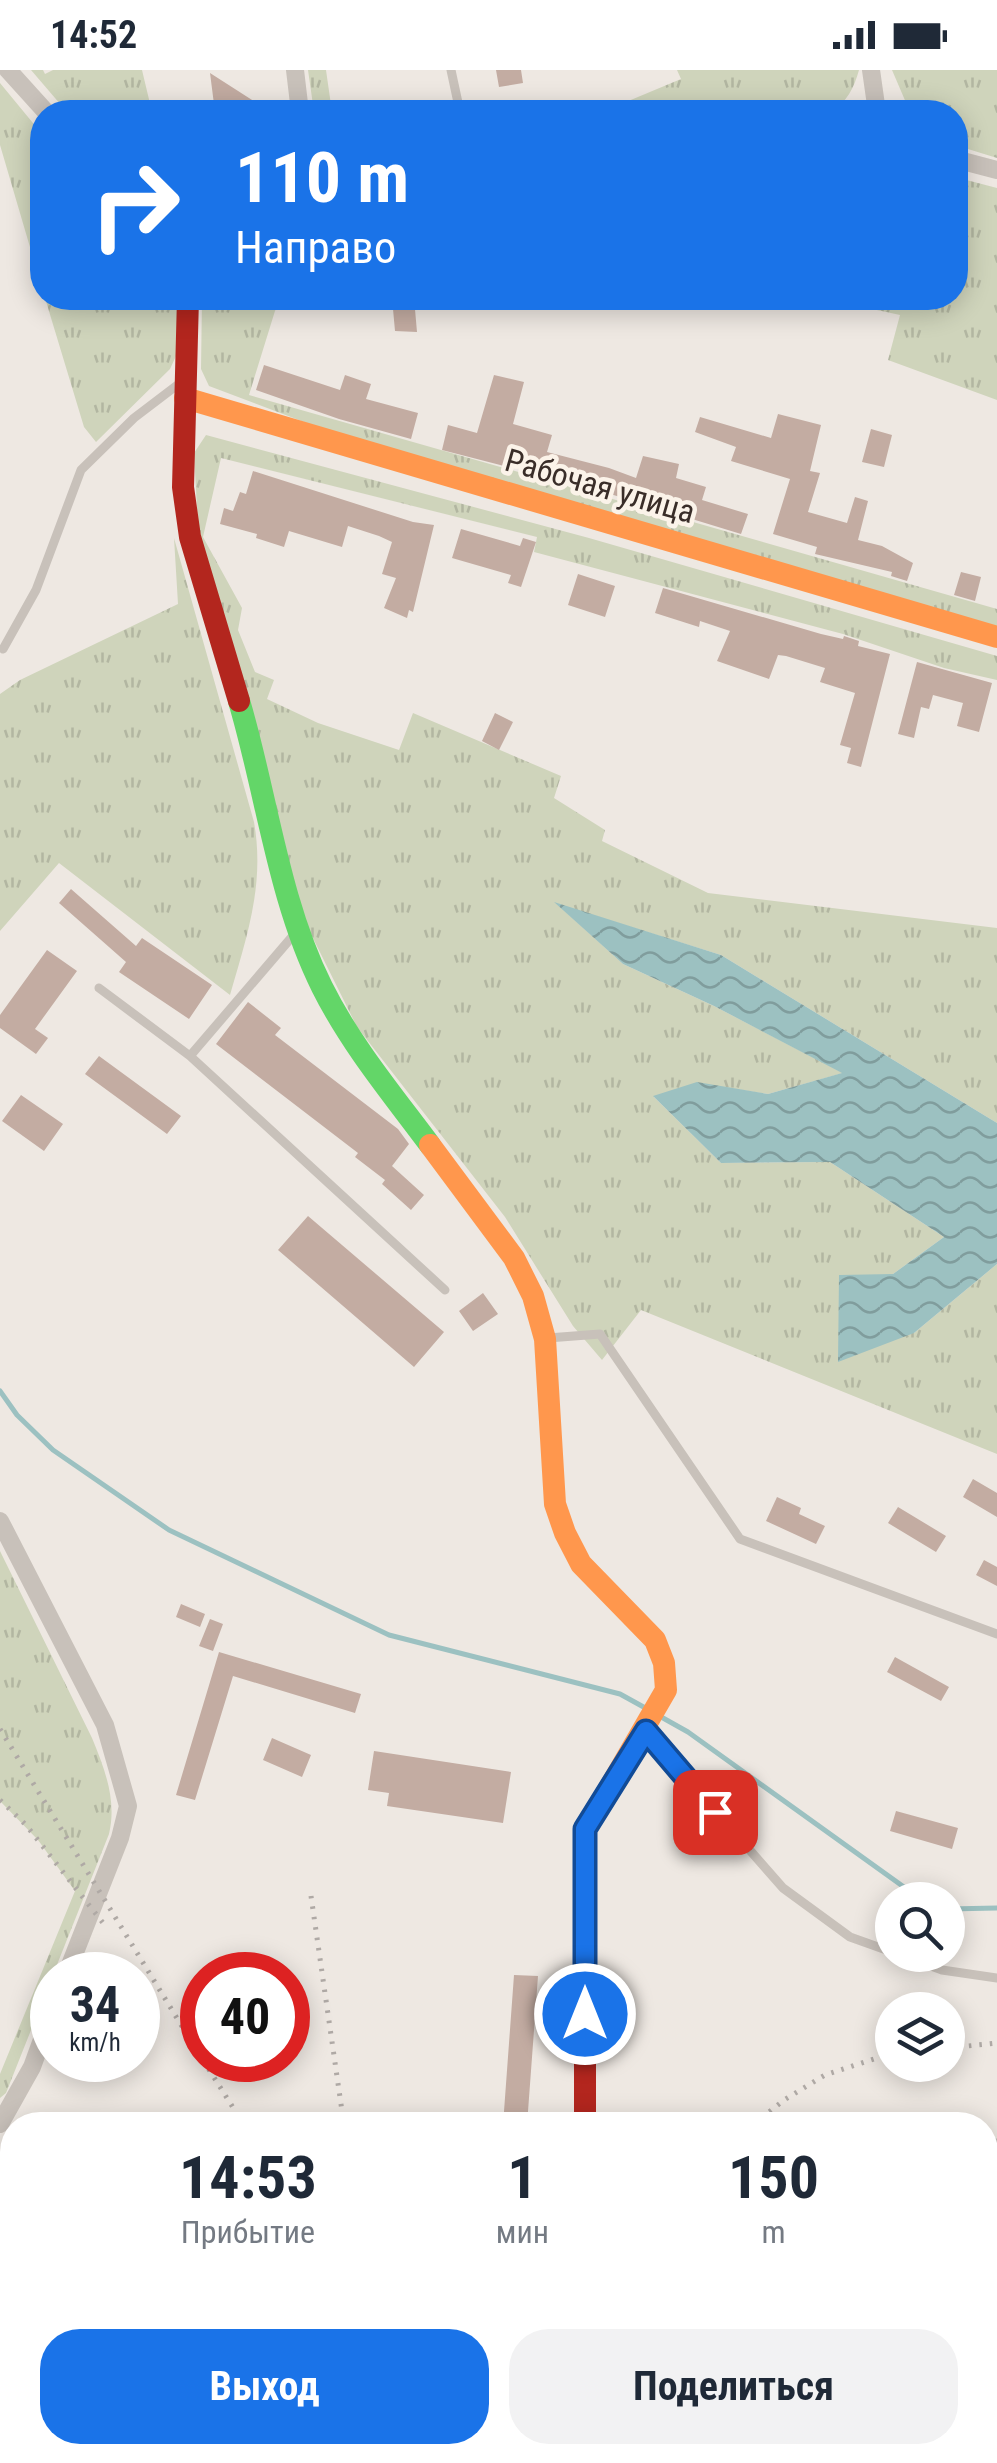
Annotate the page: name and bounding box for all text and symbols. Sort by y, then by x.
text: 14:52 [50,13,137,57]
text: 110 m [235,137,409,219]
icon: right [70,140,200,270]
text: Направо [235,221,396,274]
street label: Рабочая улица [501,441,699,531]
pin [673,1770,758,1855]
icon: arrive [688,1785,743,1840]
map controls [875,1882,965,2082]
button: search [875,1882,965,1972]
speed limit sign: 40 [180,1952,310,2082]
position arrow [533,1962,637,2066]
text: 34 [70,1976,120,2034]
button: layers [875,1992,965,2082]
text: km/h [69,2028,121,2057]
text: 14:53 [179,2142,317,2213]
text: 1 [507,2142,538,2213]
text: 150 [728,2142,819,2213]
text: Прибытие [181,2213,315,2251]
text: мин [496,2213,549,2251]
text: m [761,2213,786,2251]
button: Выход [40,2329,489,2444]
button: Поделиться [509,2329,958,2444]

